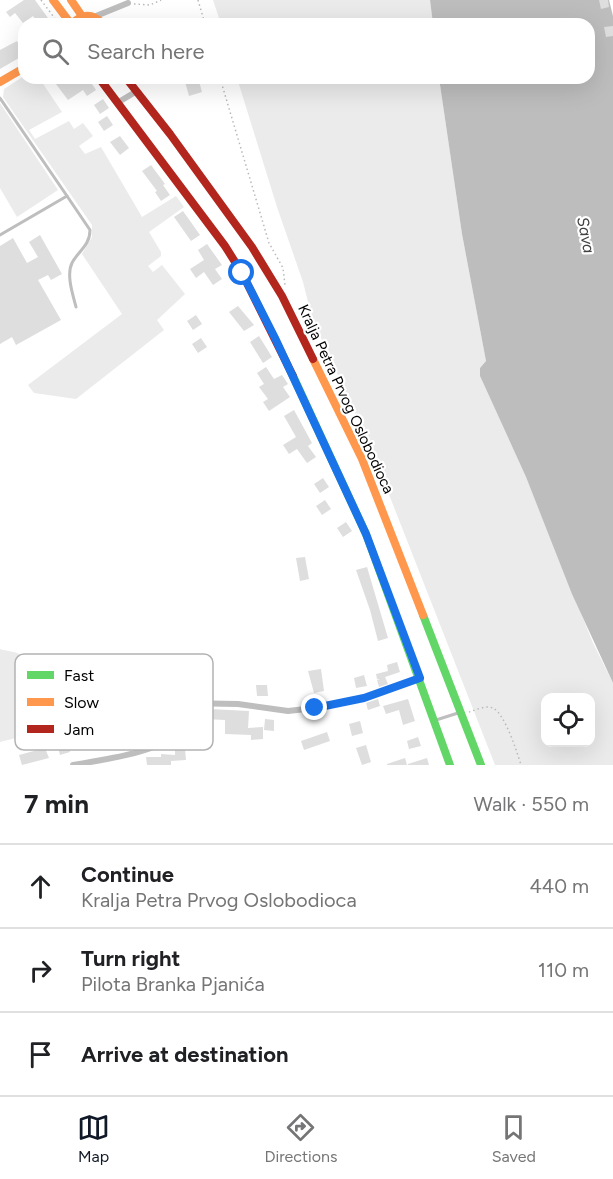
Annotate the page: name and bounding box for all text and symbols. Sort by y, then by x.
search box [18,18,595,84]
icon: search [39,35,72,68]
text: Search here [87,38,205,65]
water label: Sava [573,215,599,255]
route start [228,259,254,285]
street label: Kralja Petra Prvog Oslobodioca [294,302,398,496]
legend [15,654,213,750]
text: Fast [64,666,94,685]
text: Slow [64,693,99,712]
map controls [541,693,595,747]
button: locate [541,693,595,747]
route end [301,694,327,720]
text: Jam [64,720,94,739]
text: 7 min [24,788,89,820]
text: Walk · 550 m [474,792,589,816]
text: Continue [81,861,174,888]
icon: ahead [24,870,57,903]
text: 440 m [529,874,589,898]
text: Kralja Petra Prvog Oslobodioca [81,888,357,912]
text: Turn right [81,945,180,972]
icon: right [24,954,57,987]
text: 110 m [538,958,589,982]
text: Pilota Branka Pjanića [81,972,265,996]
icon: arrive [24,1038,57,1071]
text: Arrive at destination [81,1041,289,1068]
tab: Map [77,1111,110,1166]
tab: Directions [264,1111,337,1166]
tab: Saved [492,1111,536,1166]

